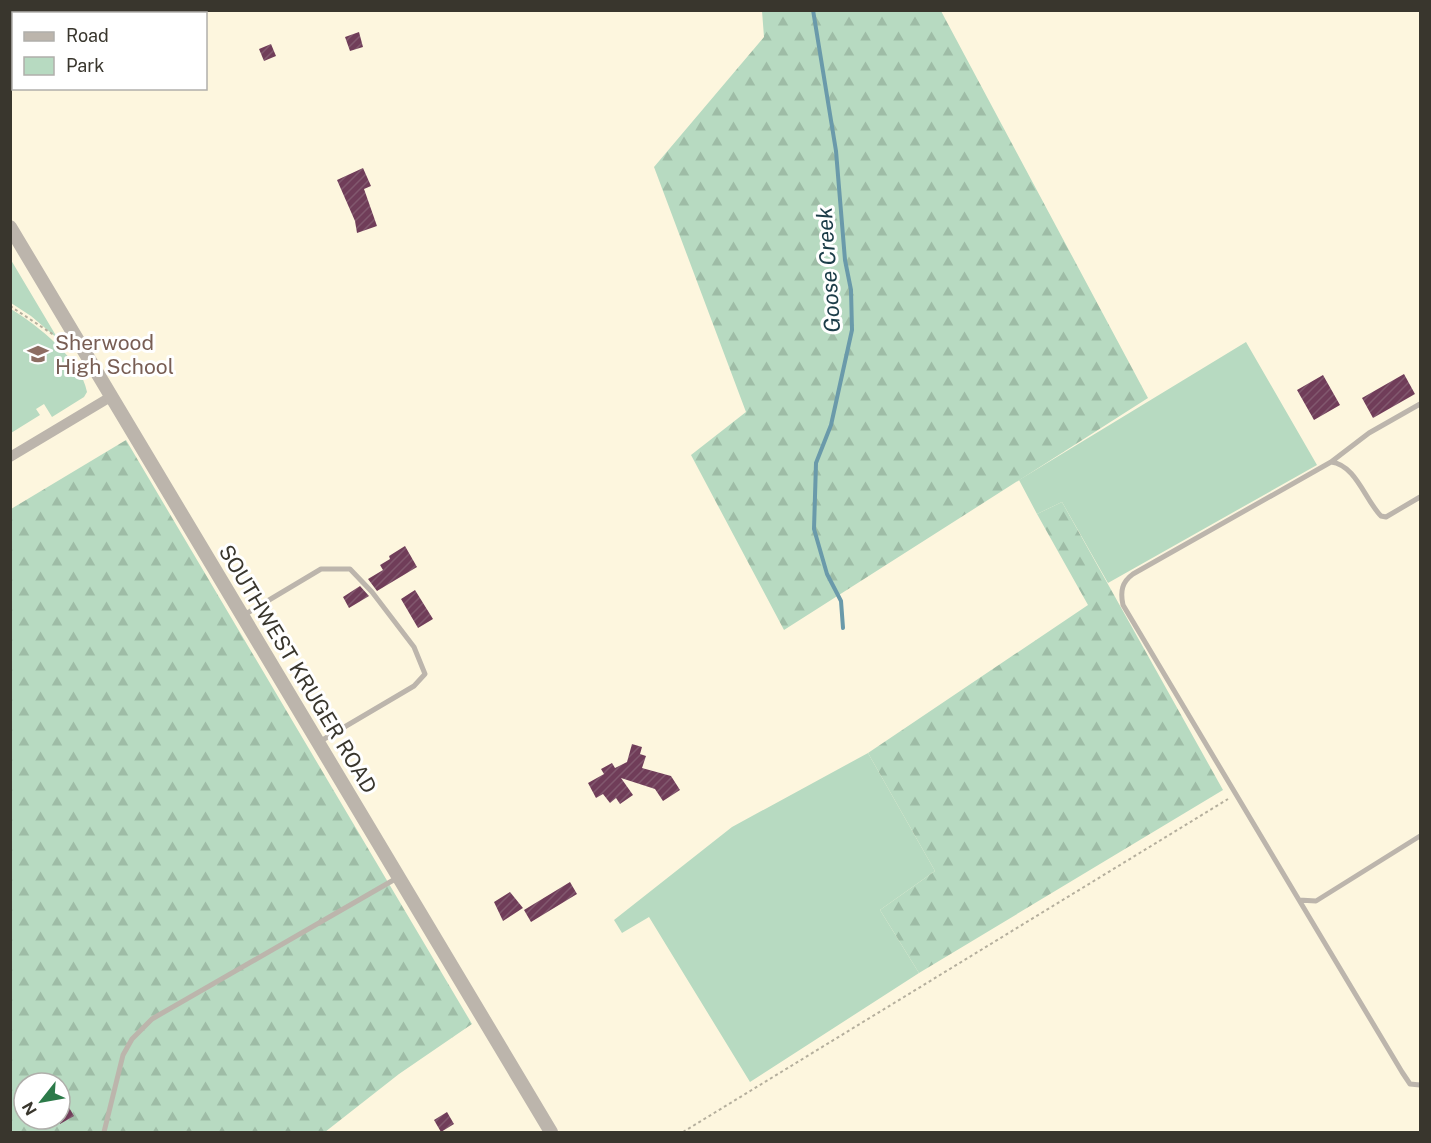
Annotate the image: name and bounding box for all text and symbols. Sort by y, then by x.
legend [12,12,207,90]
text: Road [66,25,109,46]
text: Park [66,55,104,76]
water label: Goose Creek [811,206,845,334]
place label: Sherwood High School [55,330,174,379]
school or university icon: Sherwood High School [26,342,50,366]
street label: SOUTHWEST KRUGER ROAD [214,540,382,798]
north arrow [12,1071,72,1131]
text: N [18,1098,41,1119]

